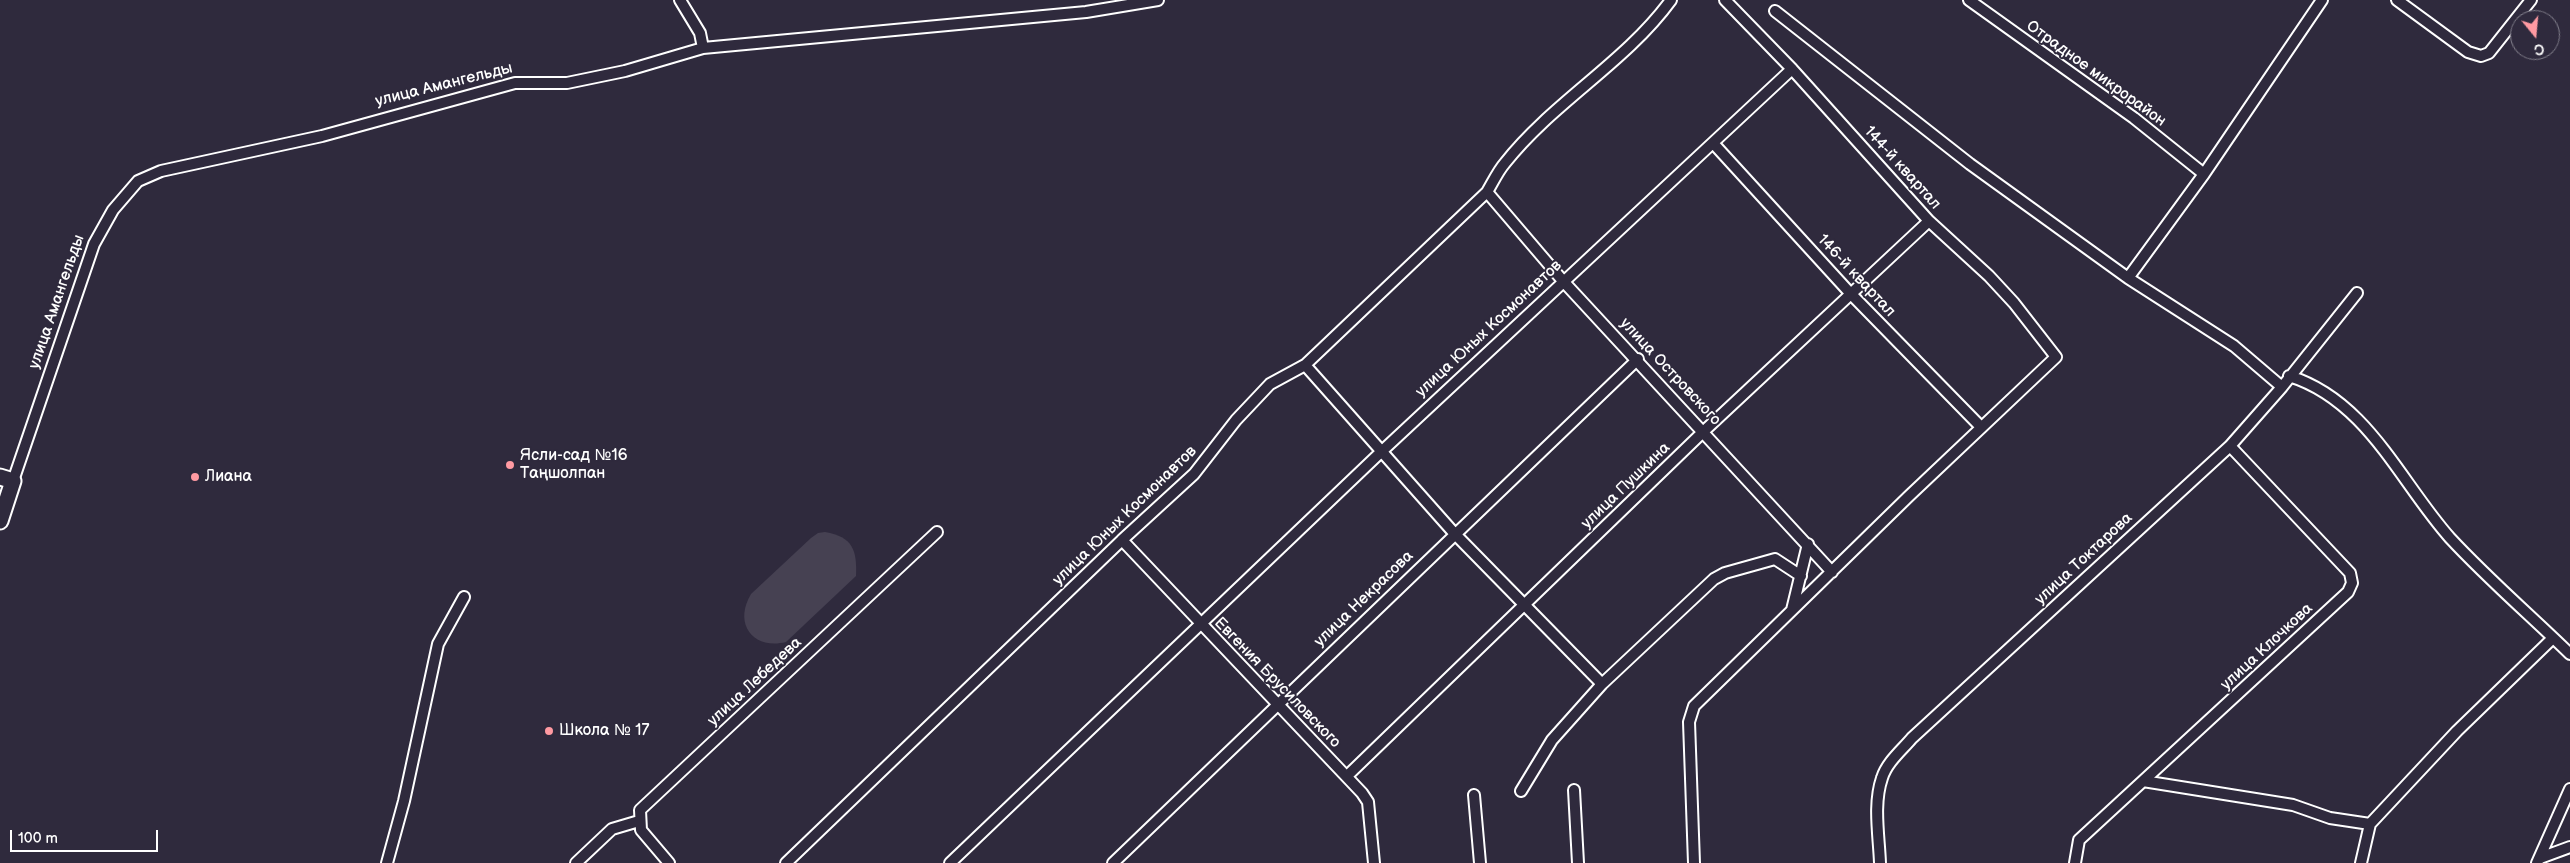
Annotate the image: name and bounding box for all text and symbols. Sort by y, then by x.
north arrow [2510,10,2560,60]
street label: Отрадное микрорайон [2022,17,2170,131]
text: С [2532,39,2546,58]
street label: улица Амангельды [373,59,515,111]
street label: 144-й квартал [1859,122,1945,214]
street label: 146-й квартал [1813,231,1899,321]
street label: улица Амангельды [25,232,89,372]
street label: улица Юных Космонавтов [1412,256,1566,402]
street label: улица Островского [1615,314,1725,430]
street label: улица Пушкина [1578,439,1674,533]
street label: улица Юных Космонавтов [1049,442,1201,590]
place label: Ясли-сад №16 Таңшолпан [520,446,627,484]
marker: Ясли-сад №16 Таңшолпан [504,459,516,471]
place label: Лиана [205,467,252,487]
marker: Лиана [189,471,201,483]
street label: улица Токтарова [2031,509,2137,609]
street label: улица Некрасова [1310,547,1418,651]
street label: улица Клочкова [2217,599,2317,695]
street label: Евгения Брусиловского [1210,614,1344,752]
street label: улица Лебедева [704,633,806,731]
place label: Школа № 17 [559,721,649,741]
marker: Школа № 17 [543,725,555,737]
scale bar [12,820,160,852]
text: 100 m [18,829,58,848]

